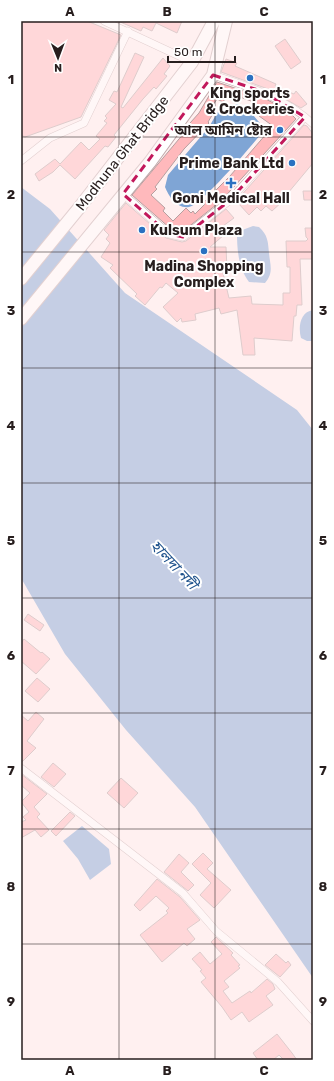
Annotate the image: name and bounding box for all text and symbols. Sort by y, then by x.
text: A [65,4,75,19]
text: B [162,4,172,19]
text: C [259,4,269,19]
north arrow [38,38,78,78]
scale bar [168,38,235,64]
text: 50 m [174,45,202,59]
text: N [54,61,62,74]
text: 1 [8,72,14,87]
text: 1 [320,72,326,87]
marker: King sports & Crockeries [245,73,255,83]
place label: King sports & Crockeries [206,85,295,118]
street label: Modhuna Ghat Bridge [72,92,173,214]
place label: আল আমিন ষ্টোর [174,122,273,139]
marker: আল আমিন ষ্টোর [275,125,285,135]
place label: Prime Bank Ltd [179,155,284,172]
marker: Prime Bank Ltd [287,158,297,168]
marker: Goni Medical Hall [226,178,236,188]
text: 2 [7,187,15,202]
text: 2 [319,187,327,202]
place label: Goni Medical Hall [172,190,290,207]
place label: Kulsum Plaza [150,222,242,239]
marker: Kulsum Plaza [137,225,147,235]
marker: Madina Shopping Complex [199,246,209,256]
place label: Madina Shopping Complex [144,258,264,291]
text: 3 [7,303,16,318]
text: 3 [319,303,328,318]
text: 4 [7,418,16,433]
text: 4 [319,418,328,433]
text: 5 [7,533,15,548]
text: 5 [319,533,327,548]
water label: হালদা নদী [147,537,203,595]
text: 6 [7,648,16,663]
text: 6 [319,648,328,663]
text: 7 [7,763,15,778]
text: 7 [319,763,327,778]
text: 8 [7,879,16,894]
text: 8 [319,879,328,894]
text: 9 [7,994,15,1009]
text: 9 [319,994,327,1009]
text: A [65,1063,75,1078]
text: B [162,1063,172,1078]
text: C [259,1063,269,1078]

